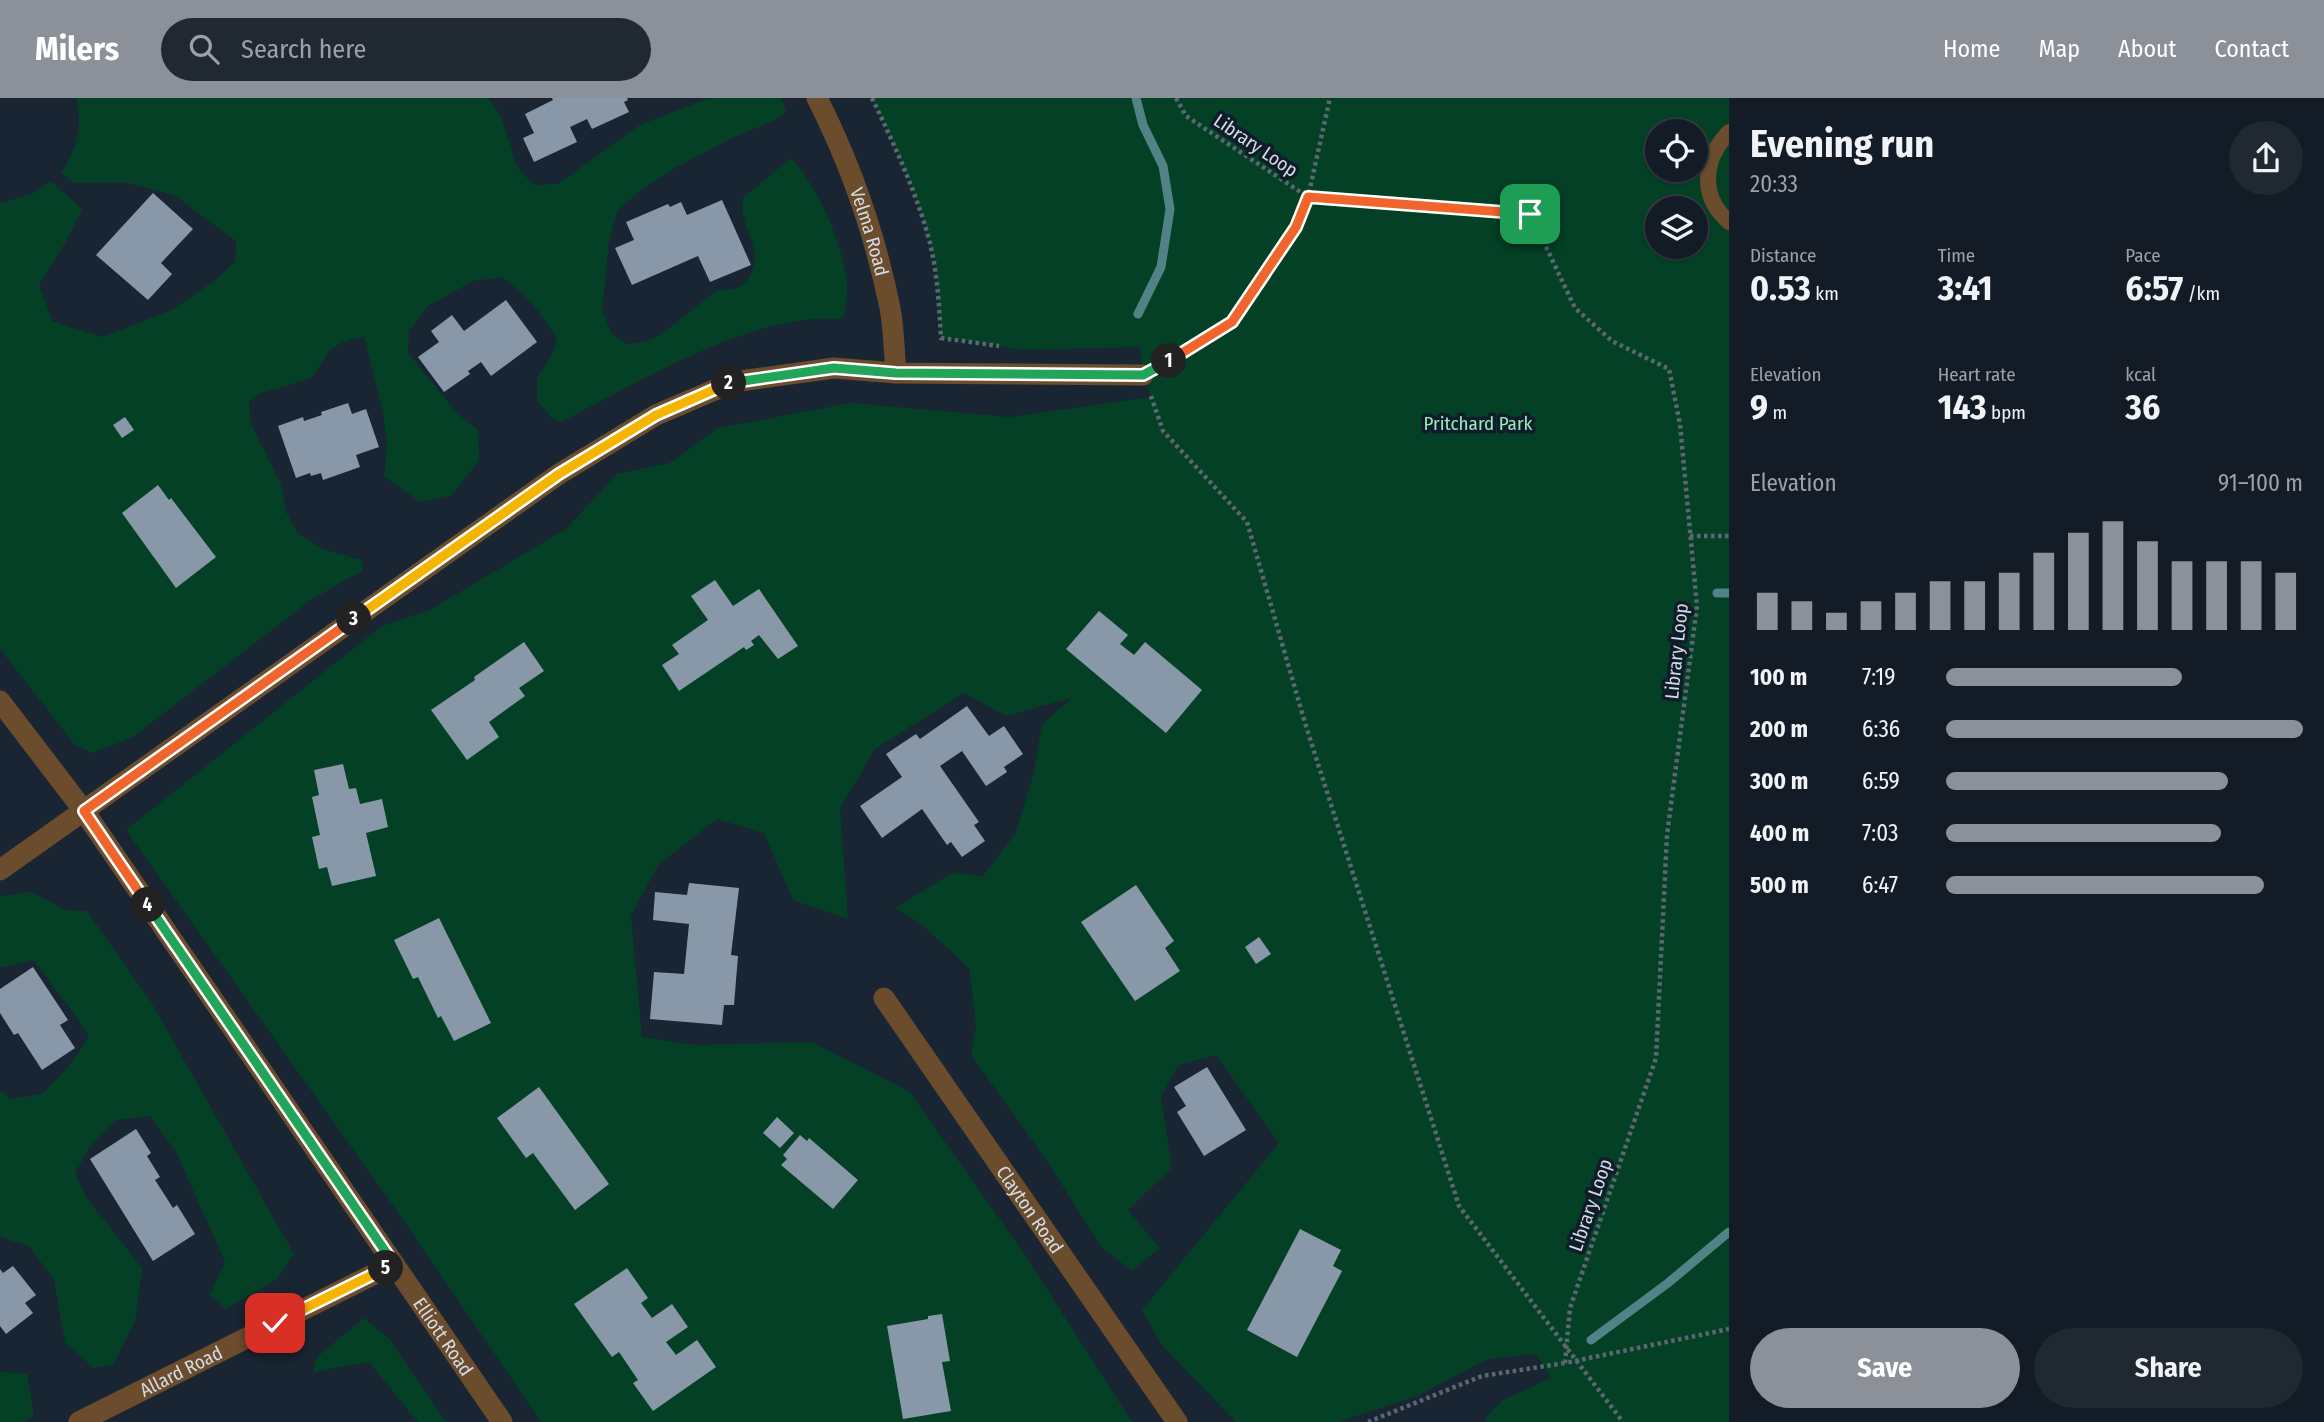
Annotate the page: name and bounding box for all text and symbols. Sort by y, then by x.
search box [161,18,651,81]
text: Milers [35,29,119,69]
icon: search [185,30,223,68]
text: Search here [241,34,366,65]
text: Home [1943,35,2000,63]
text: Map [2038,35,2080,63]
text: About [2118,35,2176,63]
text: Contact [2214,35,2289,63]
street label: Library Loop [1209,109,1302,182]
map controls [1645,119,1708,259]
button: locate [1645,119,1708,182]
text: Evening run [1750,121,1934,167]
button: share [2229,121,2303,195]
text: 20:33 [1750,170,1798,198]
street label: Velma Road [845,184,893,278]
pin [1500,184,1560,244]
icon: arrive [1511,195,1549,233]
button: layers [1645,196,1708,259]
text: Distance [1750,244,1817,267]
text: Time [1938,244,1975,267]
text: Pace [2125,244,2161,267]
text: 0.53 [1750,267,1811,309]
text: 3:41 [1938,267,1993,309]
text: 6:57 [2125,267,2183,309]
text: km [1811,282,1839,305]
text: /km [2183,282,2220,305]
pin: 1 [1152,344,1186,378]
text: 1 [1164,349,1173,372]
text: Elevation [1750,363,1822,386]
text: Heart rate [1938,363,2016,386]
text: kcal [2125,363,2156,386]
pin: 2 [712,366,746,400]
text: 2 [724,371,733,394]
text: 9 [1750,386,1768,428]
text: 143 [1938,386,1987,428]
text: 36 [2125,386,2160,428]
text: m [1768,401,1787,424]
text: bpm [1987,401,2026,424]
park label: Pritchard Park [1424,412,1533,435]
text: Elevation [1750,469,1837,497]
text: 91–100 m [2218,469,2303,497]
pin: 3 [336,602,372,636]
street label: Library Loop [1660,602,1693,700]
text: 3 [349,607,358,630]
text: 100 m [1750,663,1807,691]
text: 7:19 [1862,663,1895,691]
text: 200 m [1750,715,1808,743]
text: 6:36 [1862,715,1900,743]
text: 300 m [1750,767,1808,795]
text: 6:59 [1862,767,1900,795]
text: 400 m [1750,819,1809,847]
text: 7:03 [1862,819,1898,847]
text: 500 m [1750,871,1809,899]
text: 6:47 [1862,871,1898,899]
pin: 4 [130,888,166,922]
text: 4 [143,893,152,916]
street label: Library Loop [1564,1156,1617,1254]
street label: Clayton Road [991,1161,1068,1258]
pin: 5 [368,1250,404,1286]
text: 5 [381,1256,390,1279]
pin [245,1293,305,1353]
street label: Elliott Road [408,1293,478,1380]
icon: check [256,1304,294,1342]
button: Save [1750,1328,2020,1408]
button: Share [2034,1328,2303,1408]
street label: Allard Road [136,1341,226,1402]

